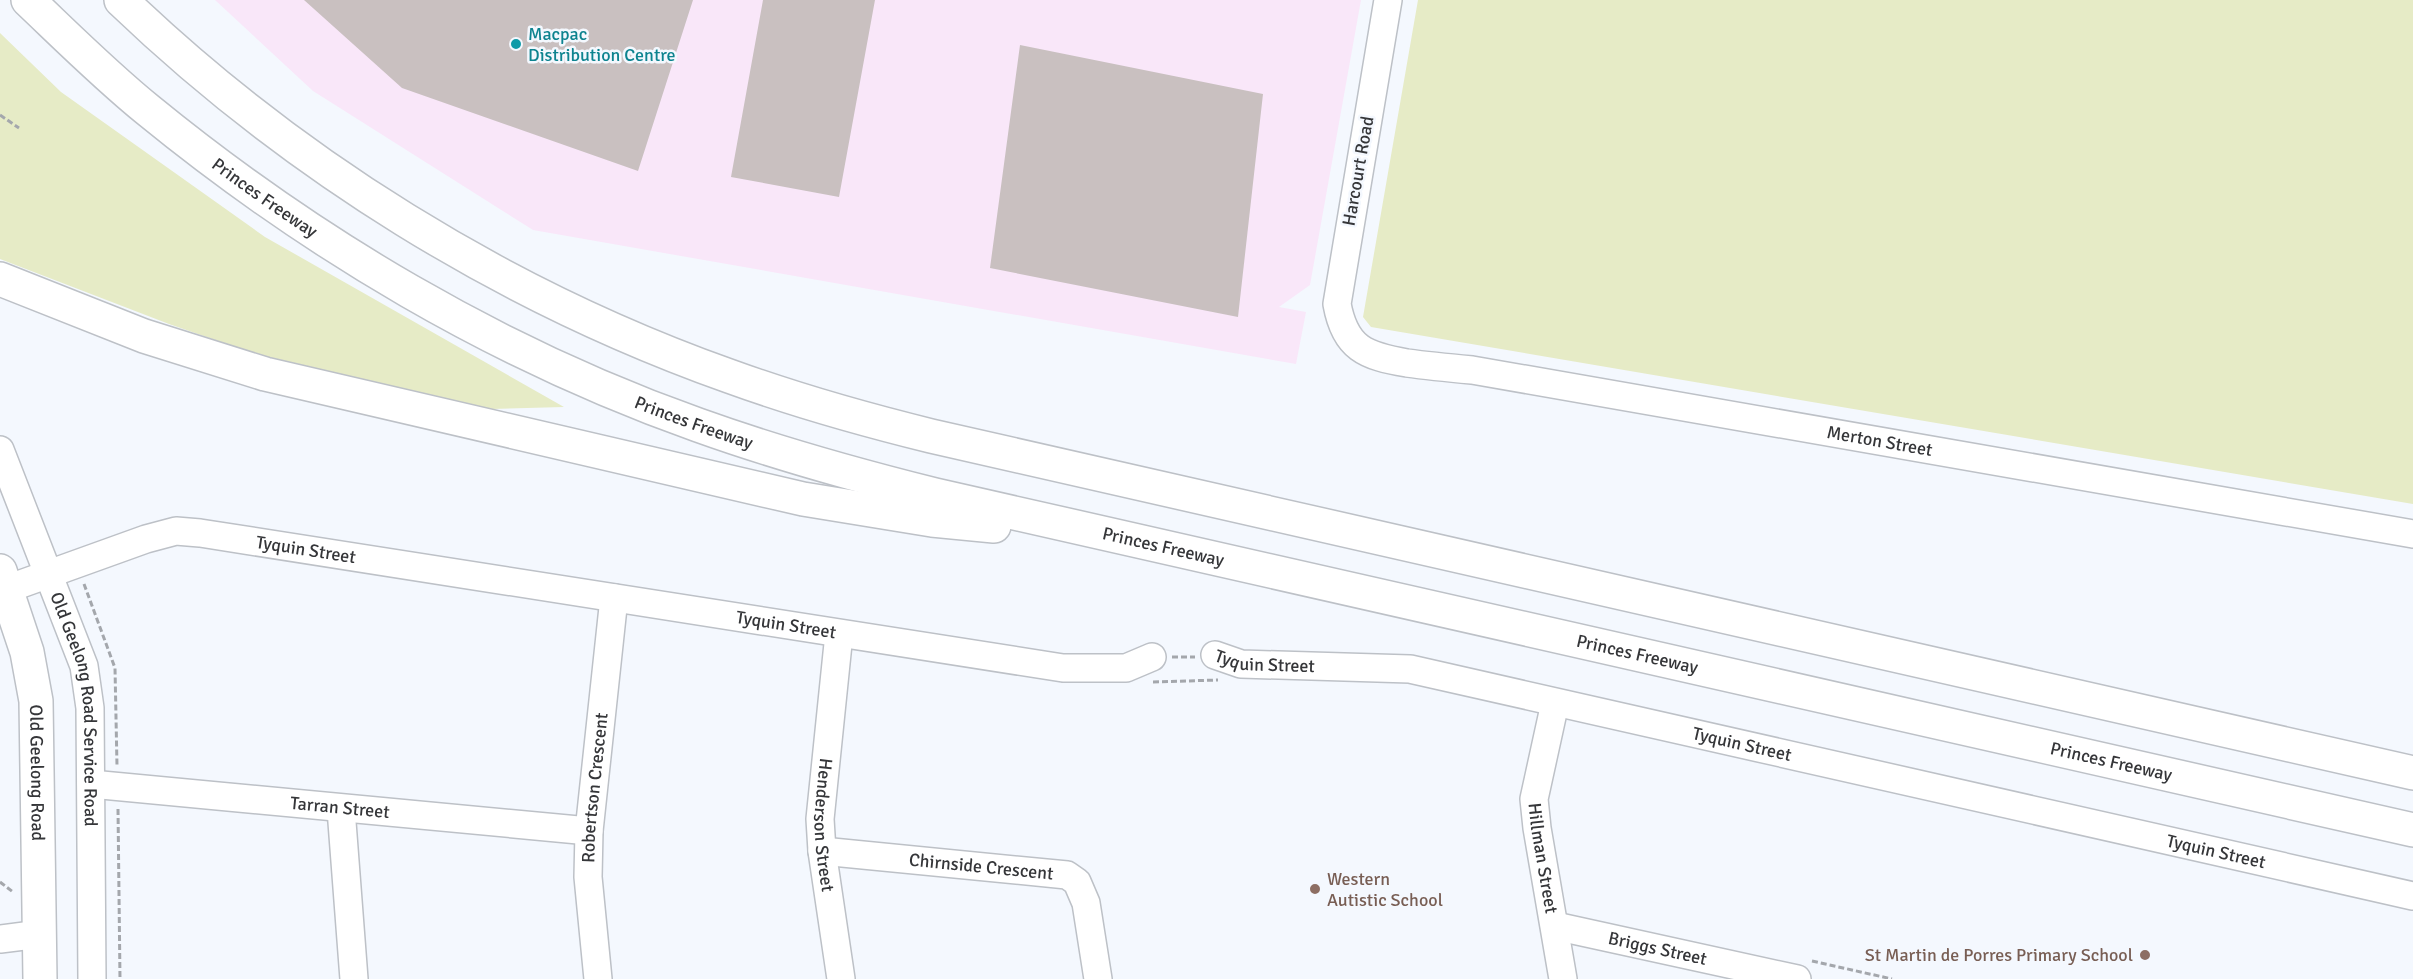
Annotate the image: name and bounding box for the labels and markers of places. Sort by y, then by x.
place label: Macpac Distribution Centre [528,23,675,66]
marker: Macpac Distribution Centre [509,37,523,51]
place label: Western Autistic School [1327,868,1443,911]
marker: Western Autistic School [1308,882,1322,896]
place label: St Martin de Porres Primary School [1865,944,2133,966]
marker: St Martin de Porres Primary School [2138,948,2152,962]

